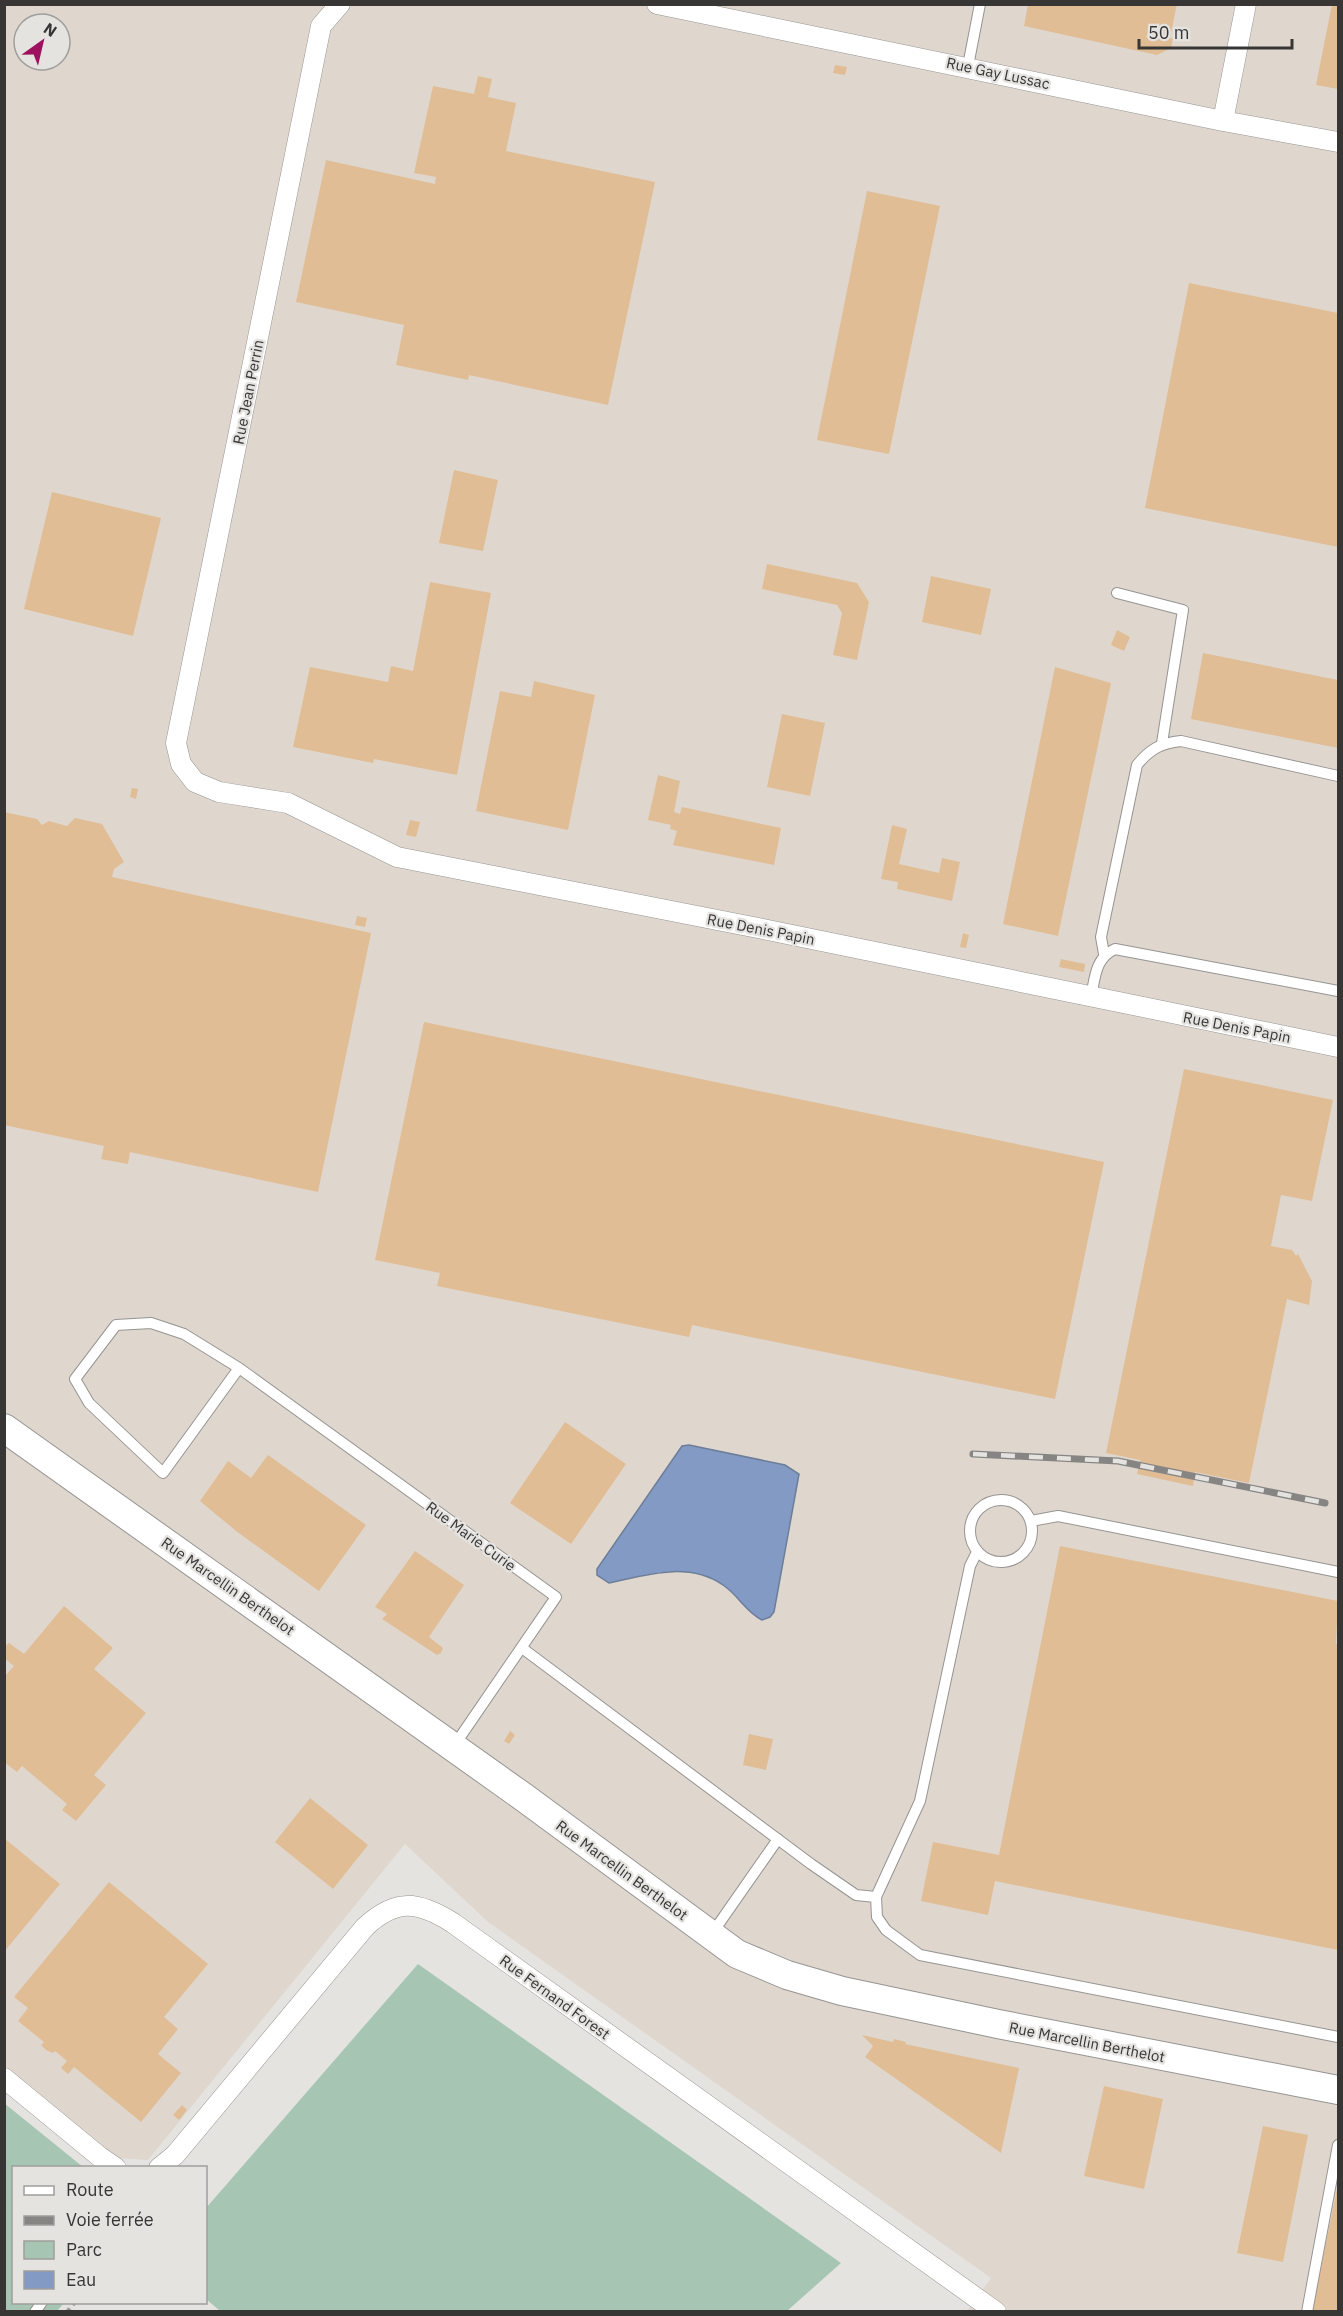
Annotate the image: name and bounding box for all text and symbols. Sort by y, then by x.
north arrow [12,12,72,72]
scale bar [1139,12,1292,50]
text: N [40,18,61,41]
text: 50 m [1148,21,1190,44]
street label: Rue Gay Lussac [945,53,1052,93]
street label: Rue Jean Perrin [229,338,267,446]
street label: Rue Denis Papin [706,909,816,949]
street label: Rue Denis Papin [1182,1007,1292,1047]
street label: Rue Marie Curie [422,1497,520,1575]
street label: Rue Marcellin Berthelot [158,1533,298,1639]
street label: Rue Marcellin Berthelot [552,1816,692,1924]
street label: Rue Fernand Forest [496,1951,614,2043]
street label: Rue Marcellin Berthelot [1007,2018,1167,2066]
legend [12,2166,207,2304]
text: Route [66,2178,114,2201]
text: Voie ferrée [66,2208,154,2231]
text: Parc [66,2238,102,2261]
text: Eau [66,2268,96,2291]

